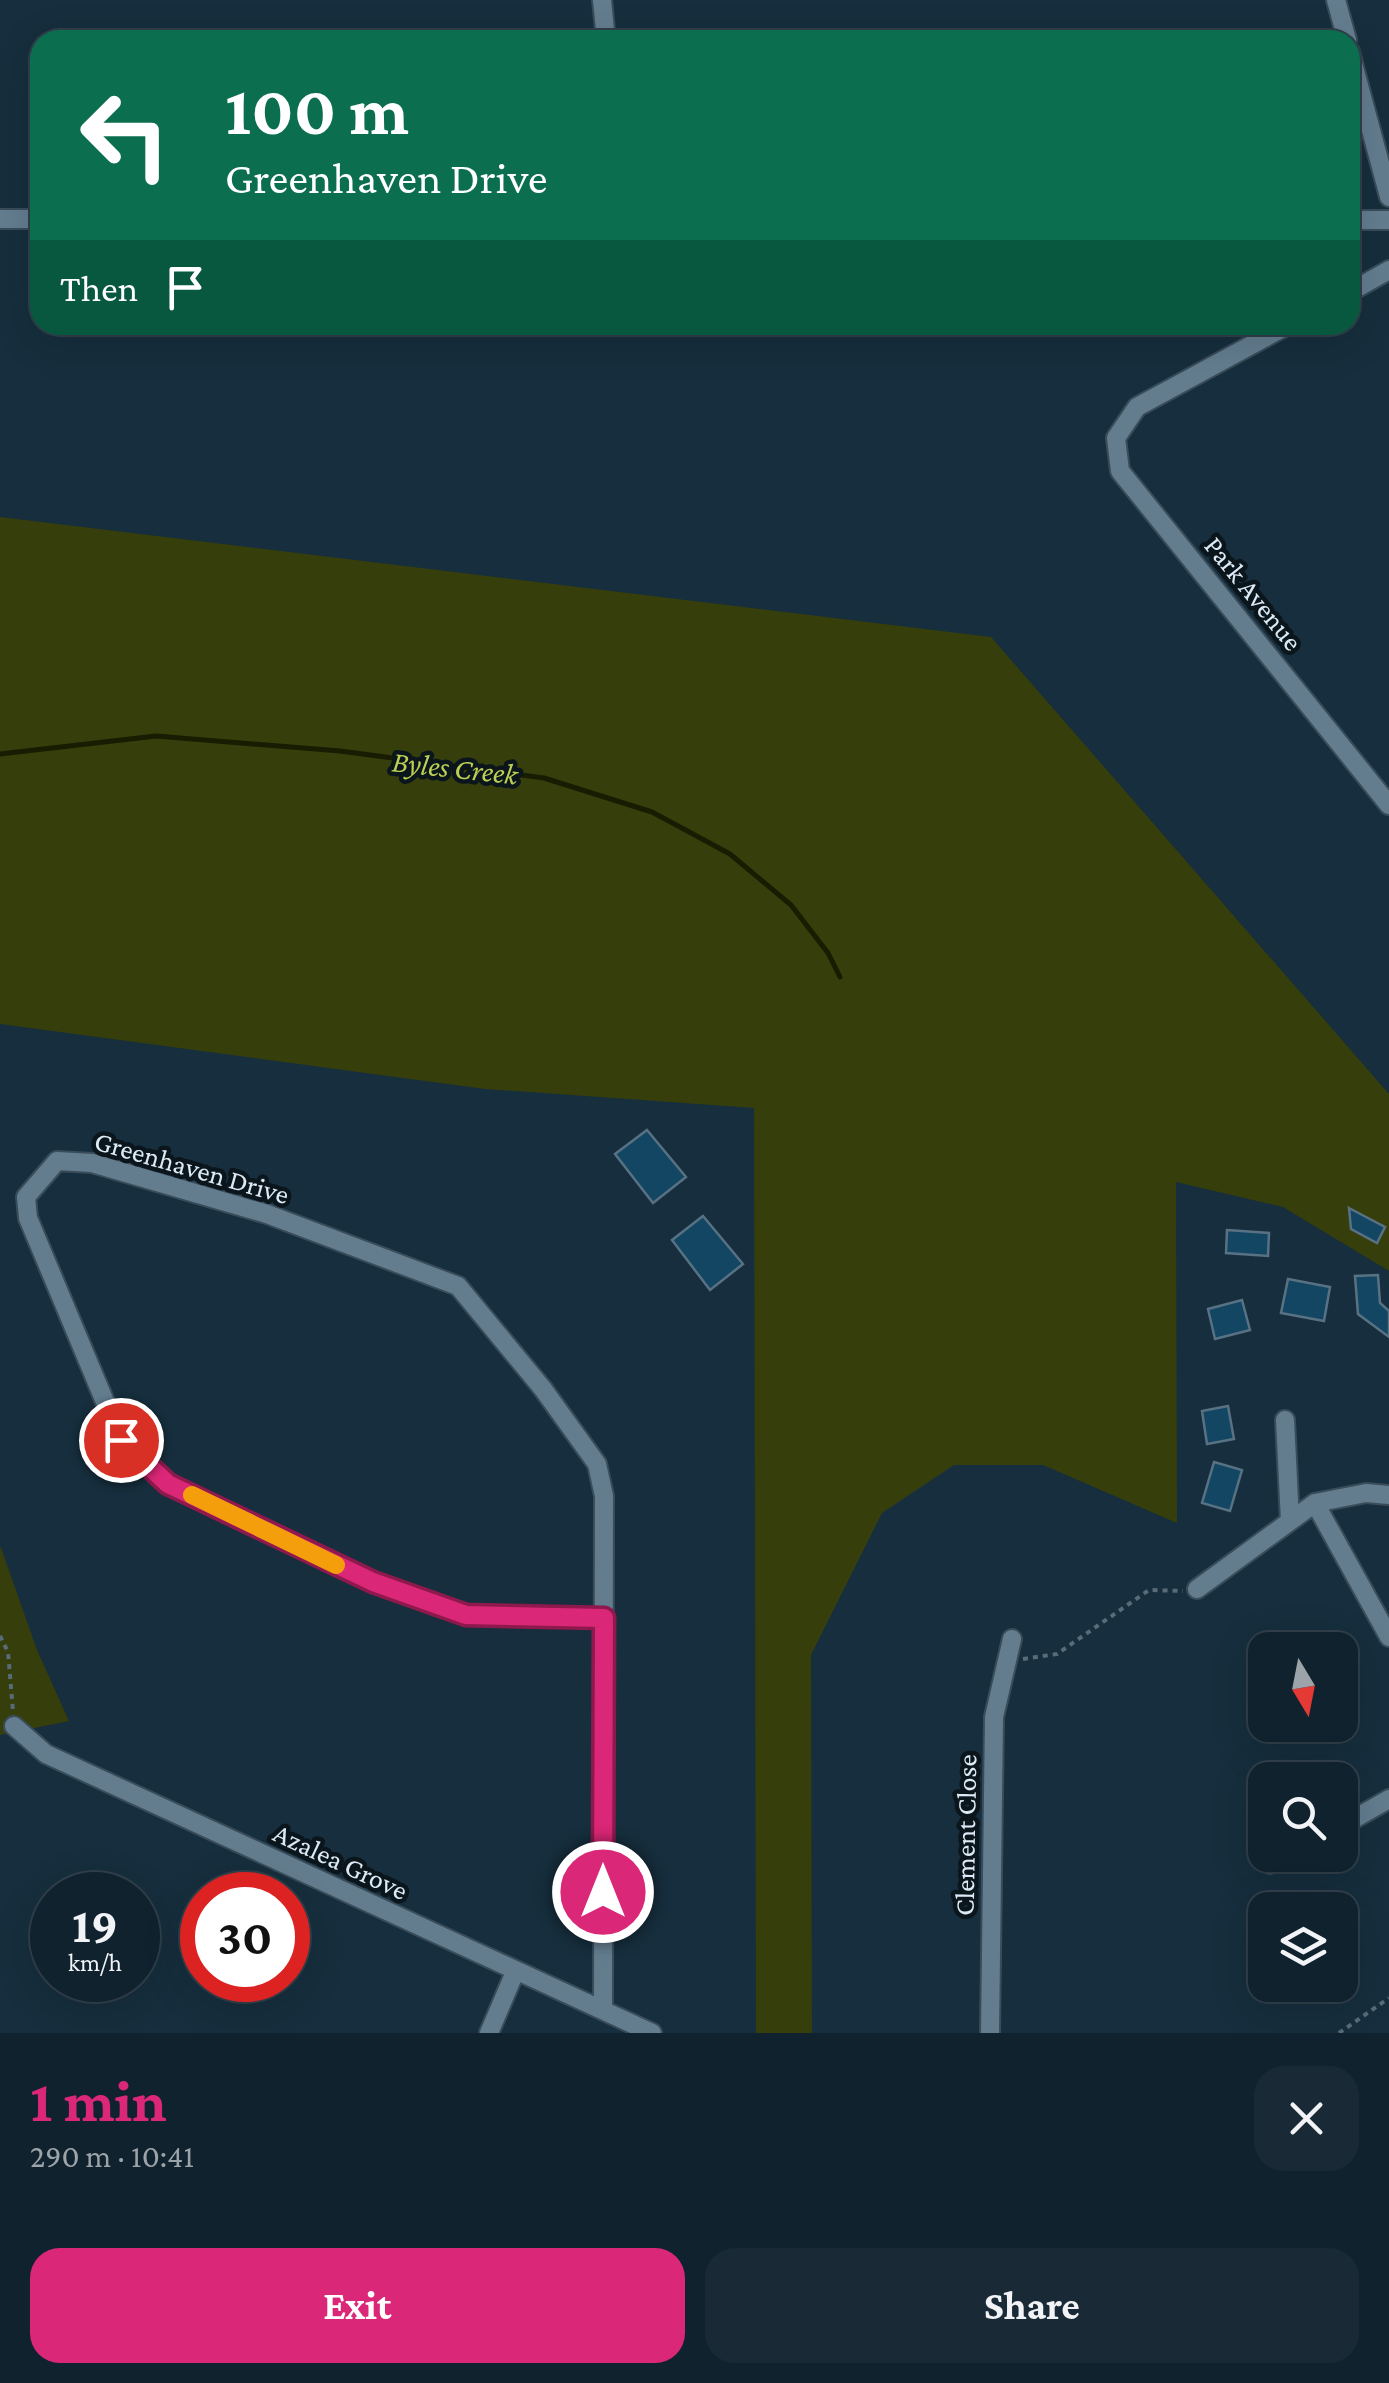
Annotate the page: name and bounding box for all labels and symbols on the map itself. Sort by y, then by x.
street label: Park Avenue [1198,530,1309,656]
water label: Byles Creek [391,745,521,792]
street label: Greenhaven Drive [91,1125,293,1210]
pin [79,1398,164,1483]
north arrow [1248,1632,1358,1742]
street label: Clement Close [949,1754,982,1916]
street label: Azalea Grove [269,1817,413,1906]
position arrow [551,1840,655,1944]
speed limit sign: 30 [180,1872,310,2002]

